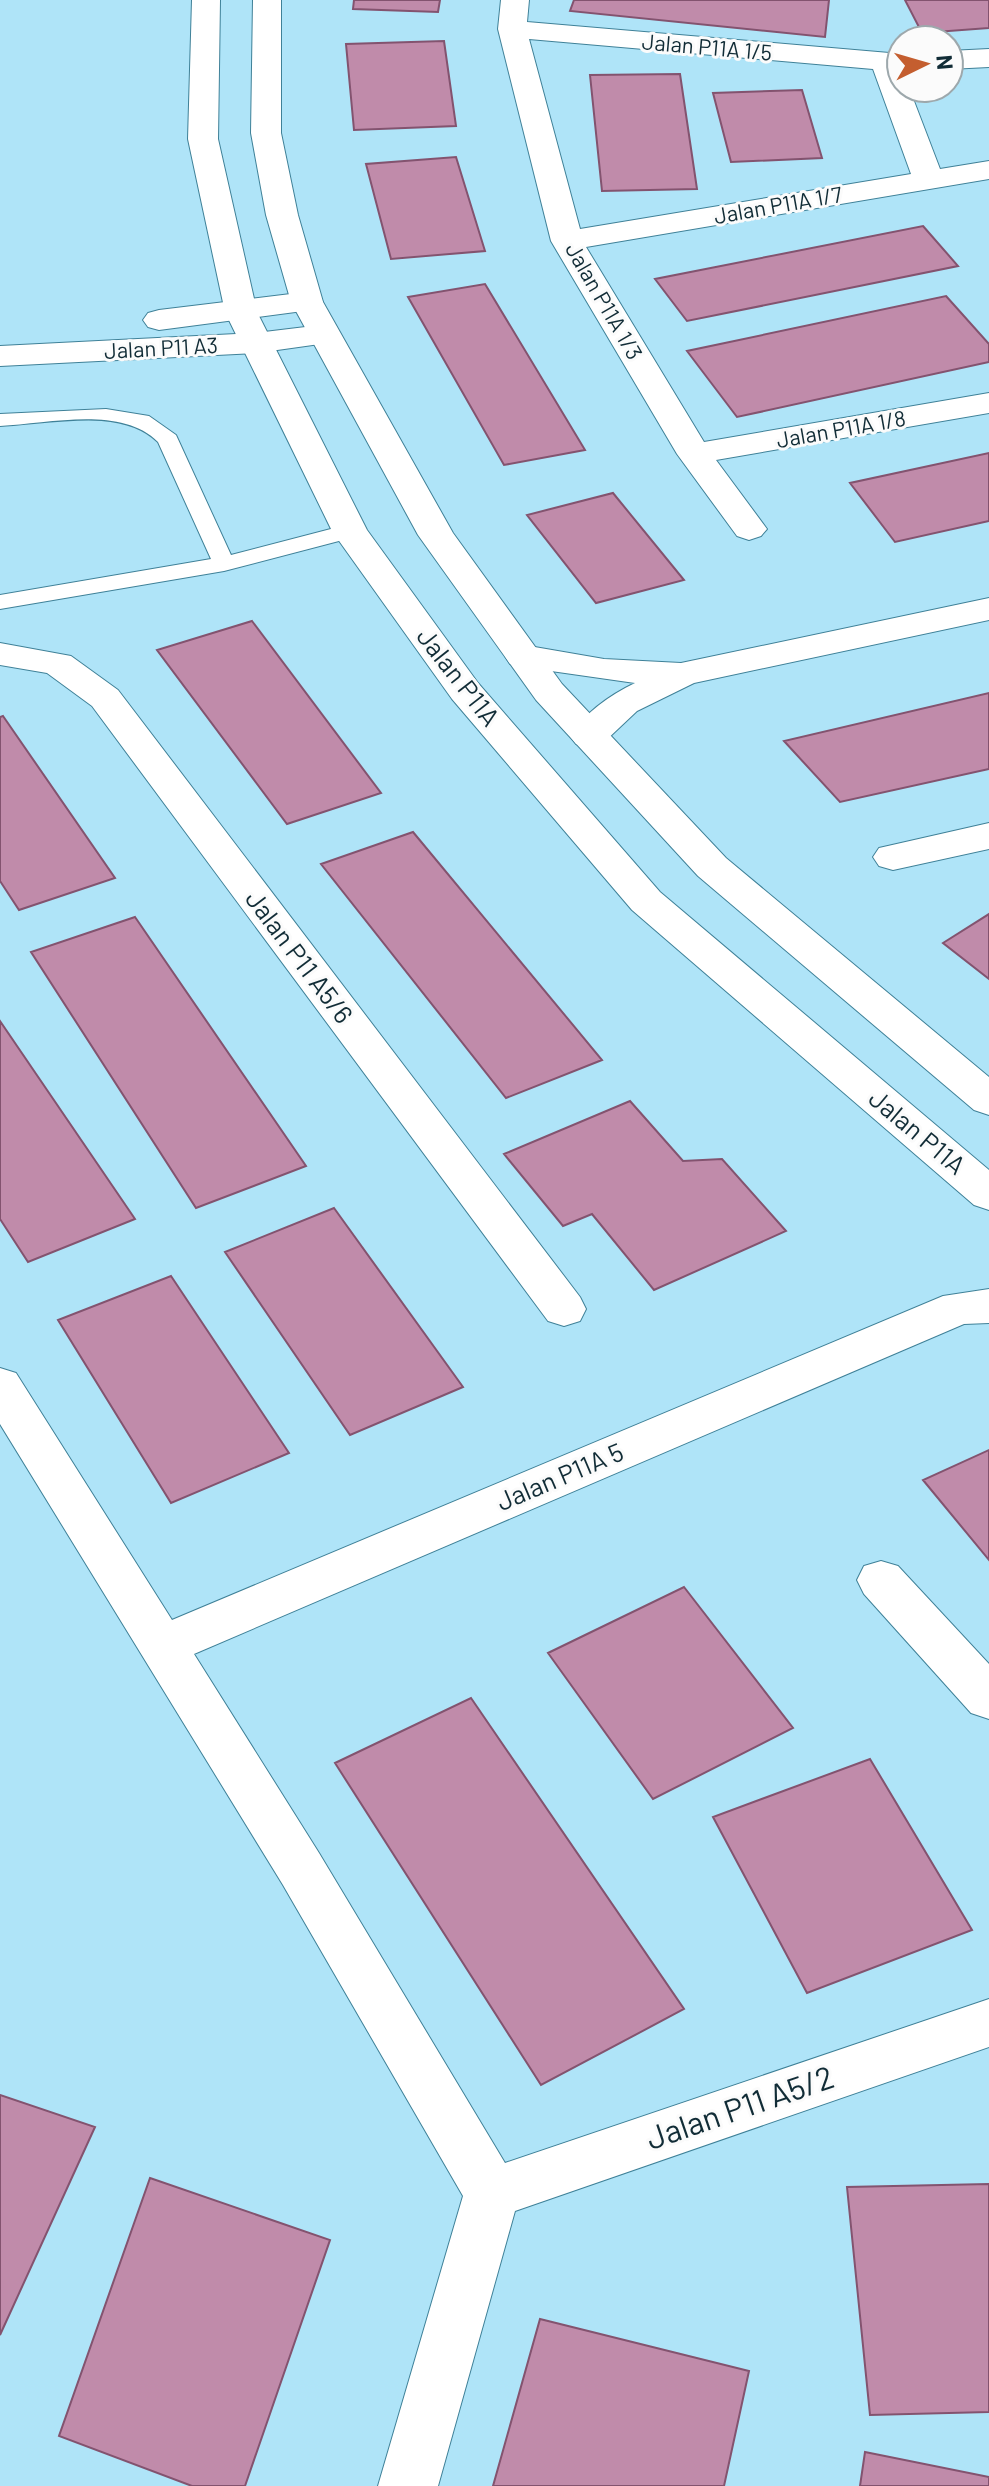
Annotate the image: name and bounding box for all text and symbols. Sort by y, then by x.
north arrow [885,24,965,104]
street label: Jalan P11A 1/5 [641,27,773,65]
text: N [932,54,960,71]
street label: Jalan P11A 1/7 [712,180,844,228]
street label: Jalan P11A 1/3 [561,237,649,364]
street label: Jalan P11 A3 [103,331,219,363]
street label: Jalan P11A 1/8 [774,404,907,452]
street label: Jalan P11A [411,621,507,731]
street label: Jalan P11 A5/6 [240,883,360,1029]
street label: Jalan P11A [863,1082,972,1180]
street label: Jalan P11A 5 [491,1435,628,1516]
street label: Jalan P11 A5/2 [641,2056,838,2156]

